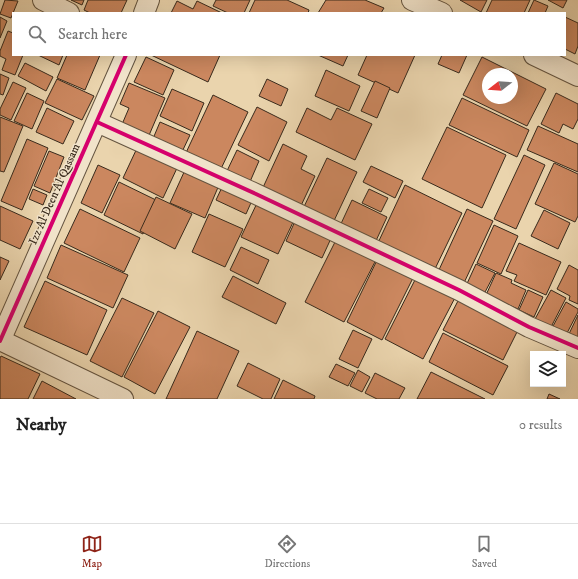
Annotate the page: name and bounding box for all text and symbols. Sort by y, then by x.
search box [12,12,566,56]
icon: search [26,23,48,45]
text: Search here [58,25,127,44]
north arrow [482,68,518,104]
street label: Izz Al Deen Al Qassam [25,141,84,247]
map controls [530,351,566,387]
button: layers [530,351,566,387]
text: Nearby [16,414,66,436]
text: 0 results [519,417,562,433]
tab: Map [81,533,103,571]
tab: Directions [265,533,310,571]
tab: Saved [472,533,497,571]

